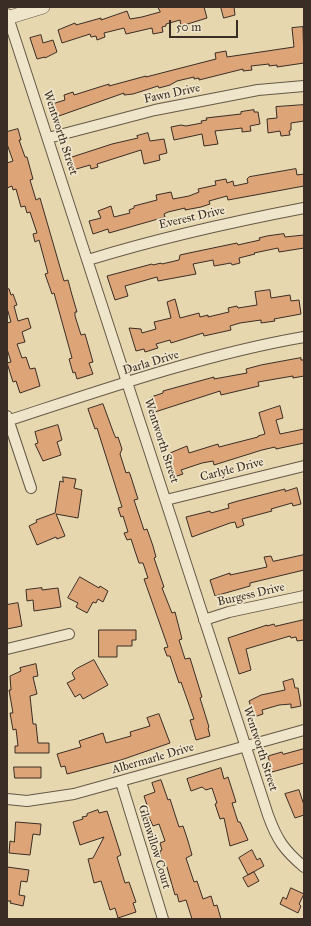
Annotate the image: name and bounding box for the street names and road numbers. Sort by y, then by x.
street label: Fawn Drive [143,81,201,107]
street label: Wentworth Street [40,89,80,177]
street label: Everest Drive [158,203,226,233]
street label: Darla Drive [121,348,181,378]
street label: Wentworth Street [141,397,181,485]
street label: Carlyle Drive [199,455,265,485]
street label: Burgess Drive [216,580,286,610]
street label: Wentworth Street [240,705,280,793]
street label: Albermarle Drive [110,740,196,778]
street label: Glenwillow Court [134,803,174,891]

